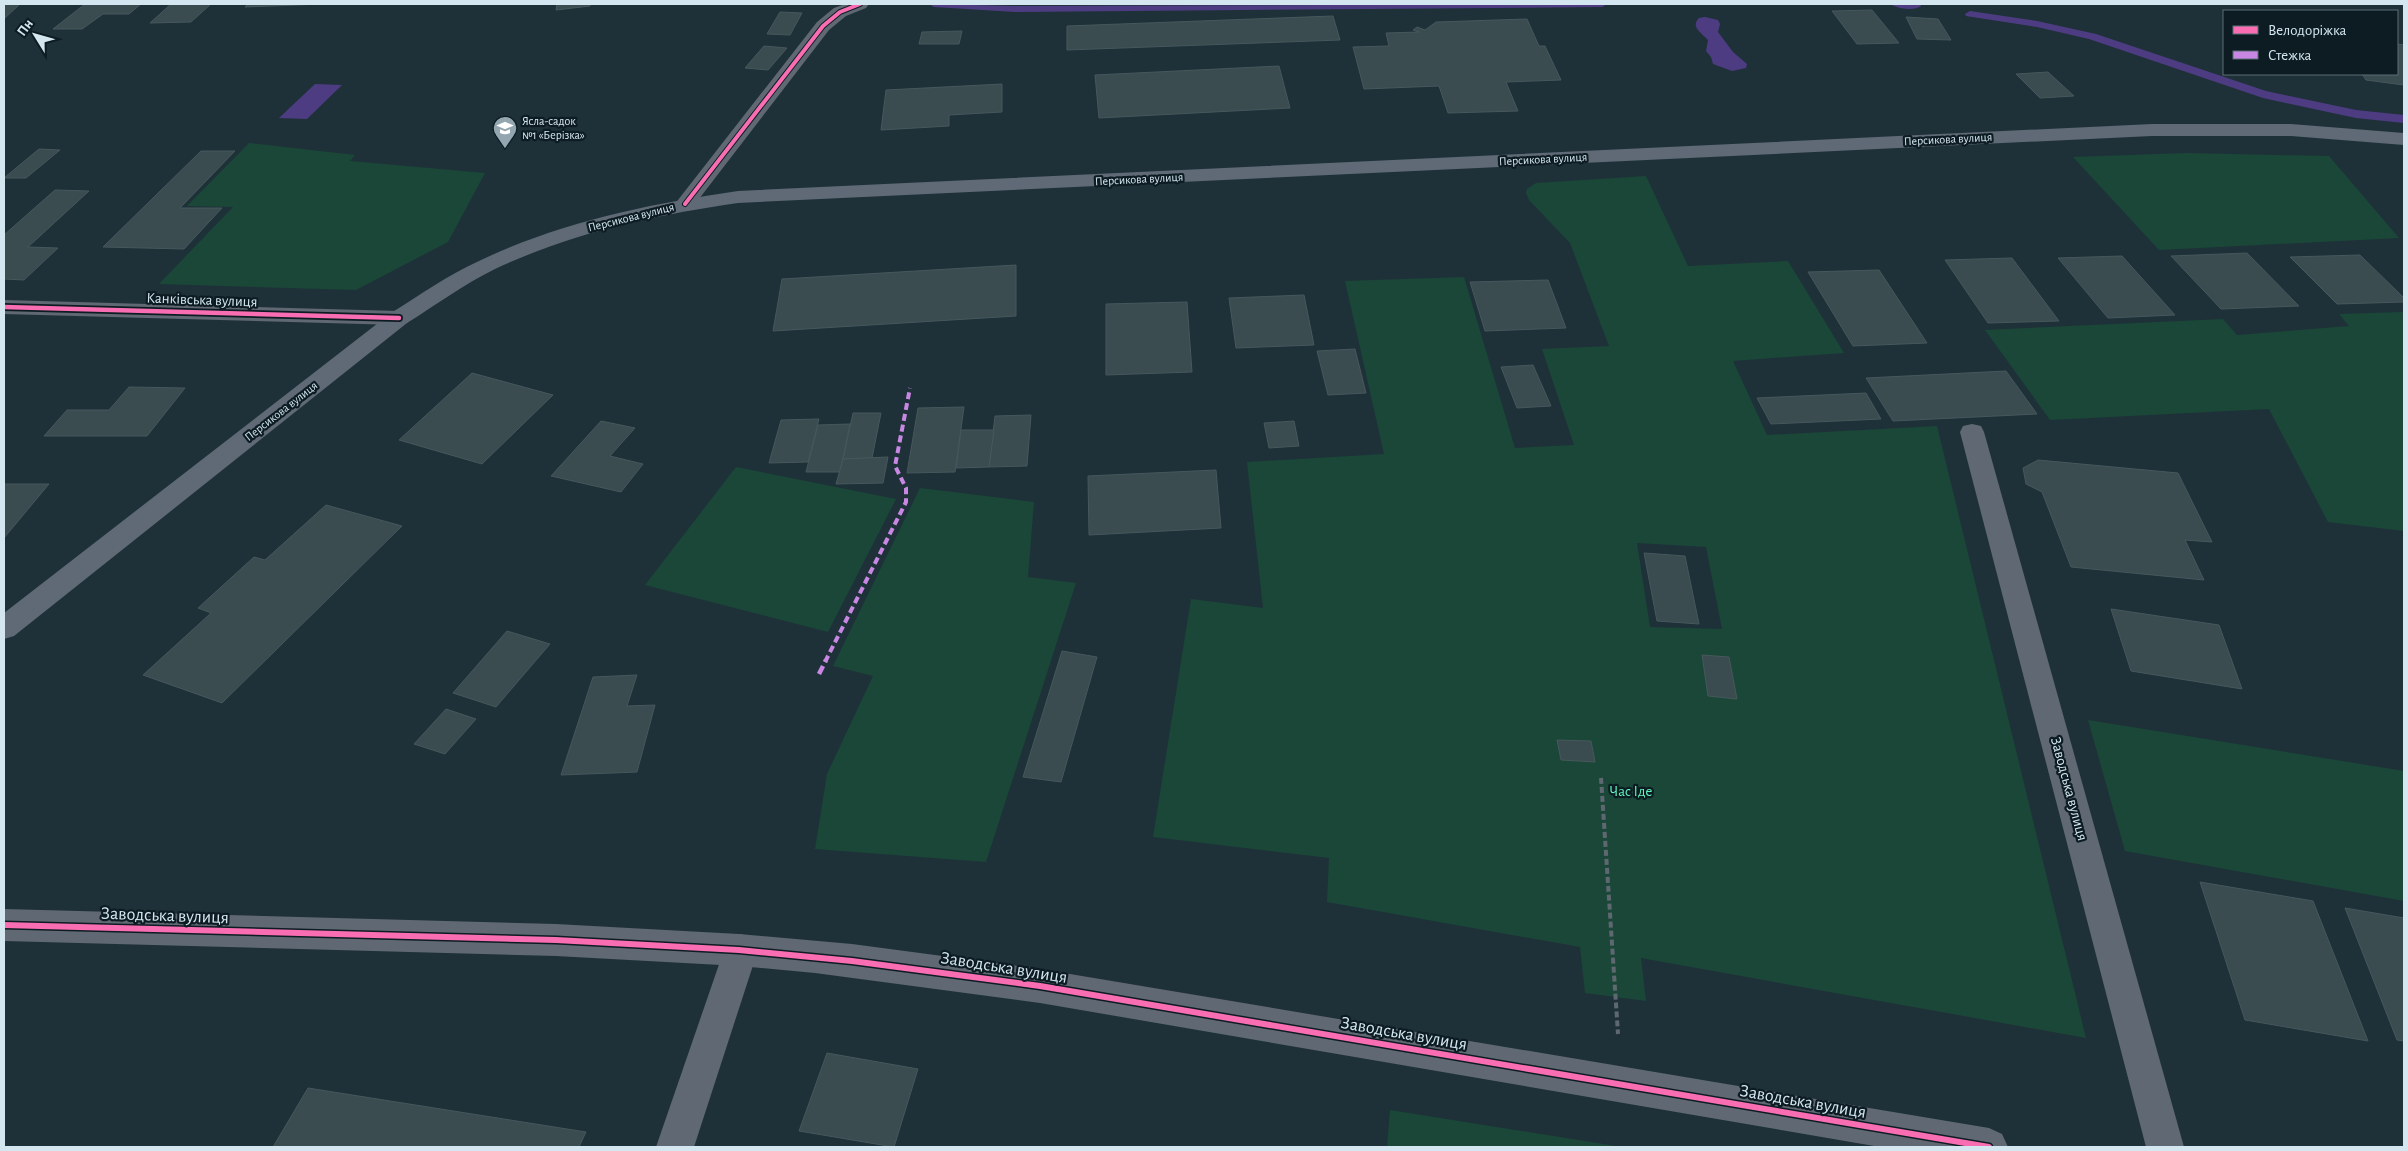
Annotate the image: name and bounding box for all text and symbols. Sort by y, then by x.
north arrow [10,10,60,60]
legend [2223,10,2398,75]
text: Пн [15,17,36,39]
text: Велодоріжка [2268,23,2347,38]
text: Стежка [2268,48,2312,63]
school or university icon: Ясла-садок №1 «Берізка» [492,115,518,149]
place label: Ясла-садок №1 «Берізка» [522,115,585,141]
street label: Персикова вулиця [1904,131,1993,148]
street label: Персикова вулиця [1499,151,1588,168]
street label: Персикова вулиця [1095,171,1184,188]
street label: Персикова вулиця [587,200,676,234]
street label: Канківська вулиця [146,291,258,309]
street label: Персикова вулиця [242,379,320,444]
street label: Заводська вулиця [2048,736,2090,842]
park label: Час Іде [1610,784,1653,799]
street label: Заводська вулиця [101,905,229,927]
street label: Заводська вулиця [939,949,1069,987]
street label: Заводська вулиця [1339,1014,1469,1054]
street label: Заводська вулиця [1738,1082,1868,1122]

